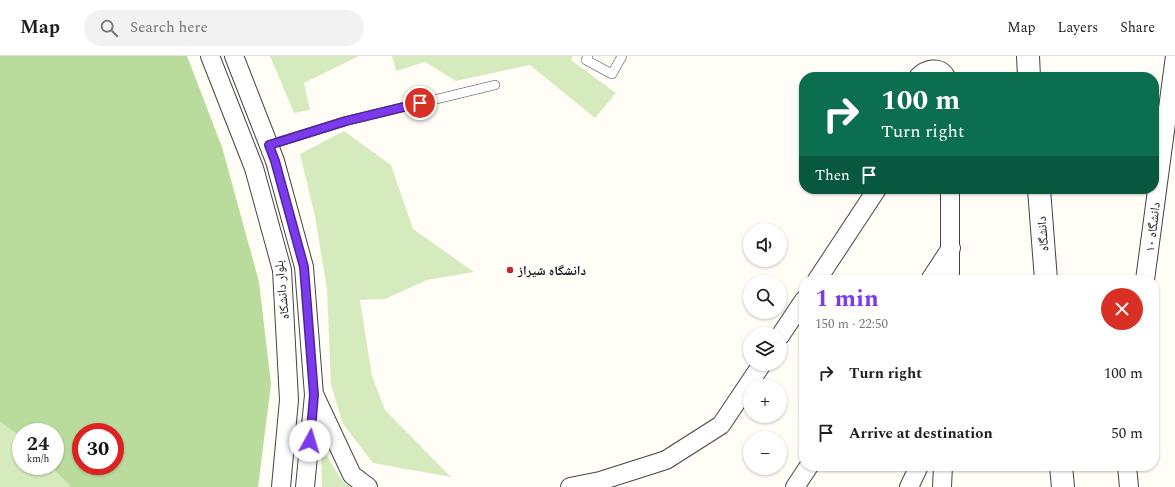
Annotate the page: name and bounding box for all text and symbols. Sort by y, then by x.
search box [84,10,364,46]
text: Map [20,13,60,42]
text: Search here [130,16,208,39]
icon: search [98,17,120,39]
text: Map [1007,17,1036,38]
text: Layers [1058,17,1098,38]
text: Share [1120,17,1155,38]
text: 100 m [881,79,960,122]
pin [403,86,437,120]
icon: right [815,88,867,140]
icon: arrive [409,92,431,114]
text: Turn right [881,118,964,145]
text: Then [815,164,850,187]
icon: arrive [858,164,880,186]
street label: ۱۰ دانشگاه [1140,201,1166,253]
street label: دانشگاه [1031,215,1054,252]
map controls [743,223,787,475]
button: sound [743,223,787,267]
street label: بلوار دانشکاه [269,259,295,320]
place label: دانشگاه شیراز [517,261,586,281]
marker: دانشگاه شیراز [505,265,515,275]
button: search [743,275,787,319]
text: 1 min [815,281,879,317]
button: close [1101,288,1143,330]
text: 150 m · 22:50 [815,314,888,334]
button: layers [743,327,787,371]
icon: right [815,362,837,384]
text: Turn right [849,362,922,385]
text: 100 m [1104,362,1143,385]
button: + [743,379,787,423]
position arrow [289,420,331,462]
icon: arrive [815,422,837,444]
text: Arrive at destination [849,422,993,445]
text: 50 m [1111,422,1143,445]
speed limit sign: 30 [72,423,124,475]
text: 24 [27,429,49,459]
button: − [743,431,787,475]
text: km/h [27,451,49,467]

